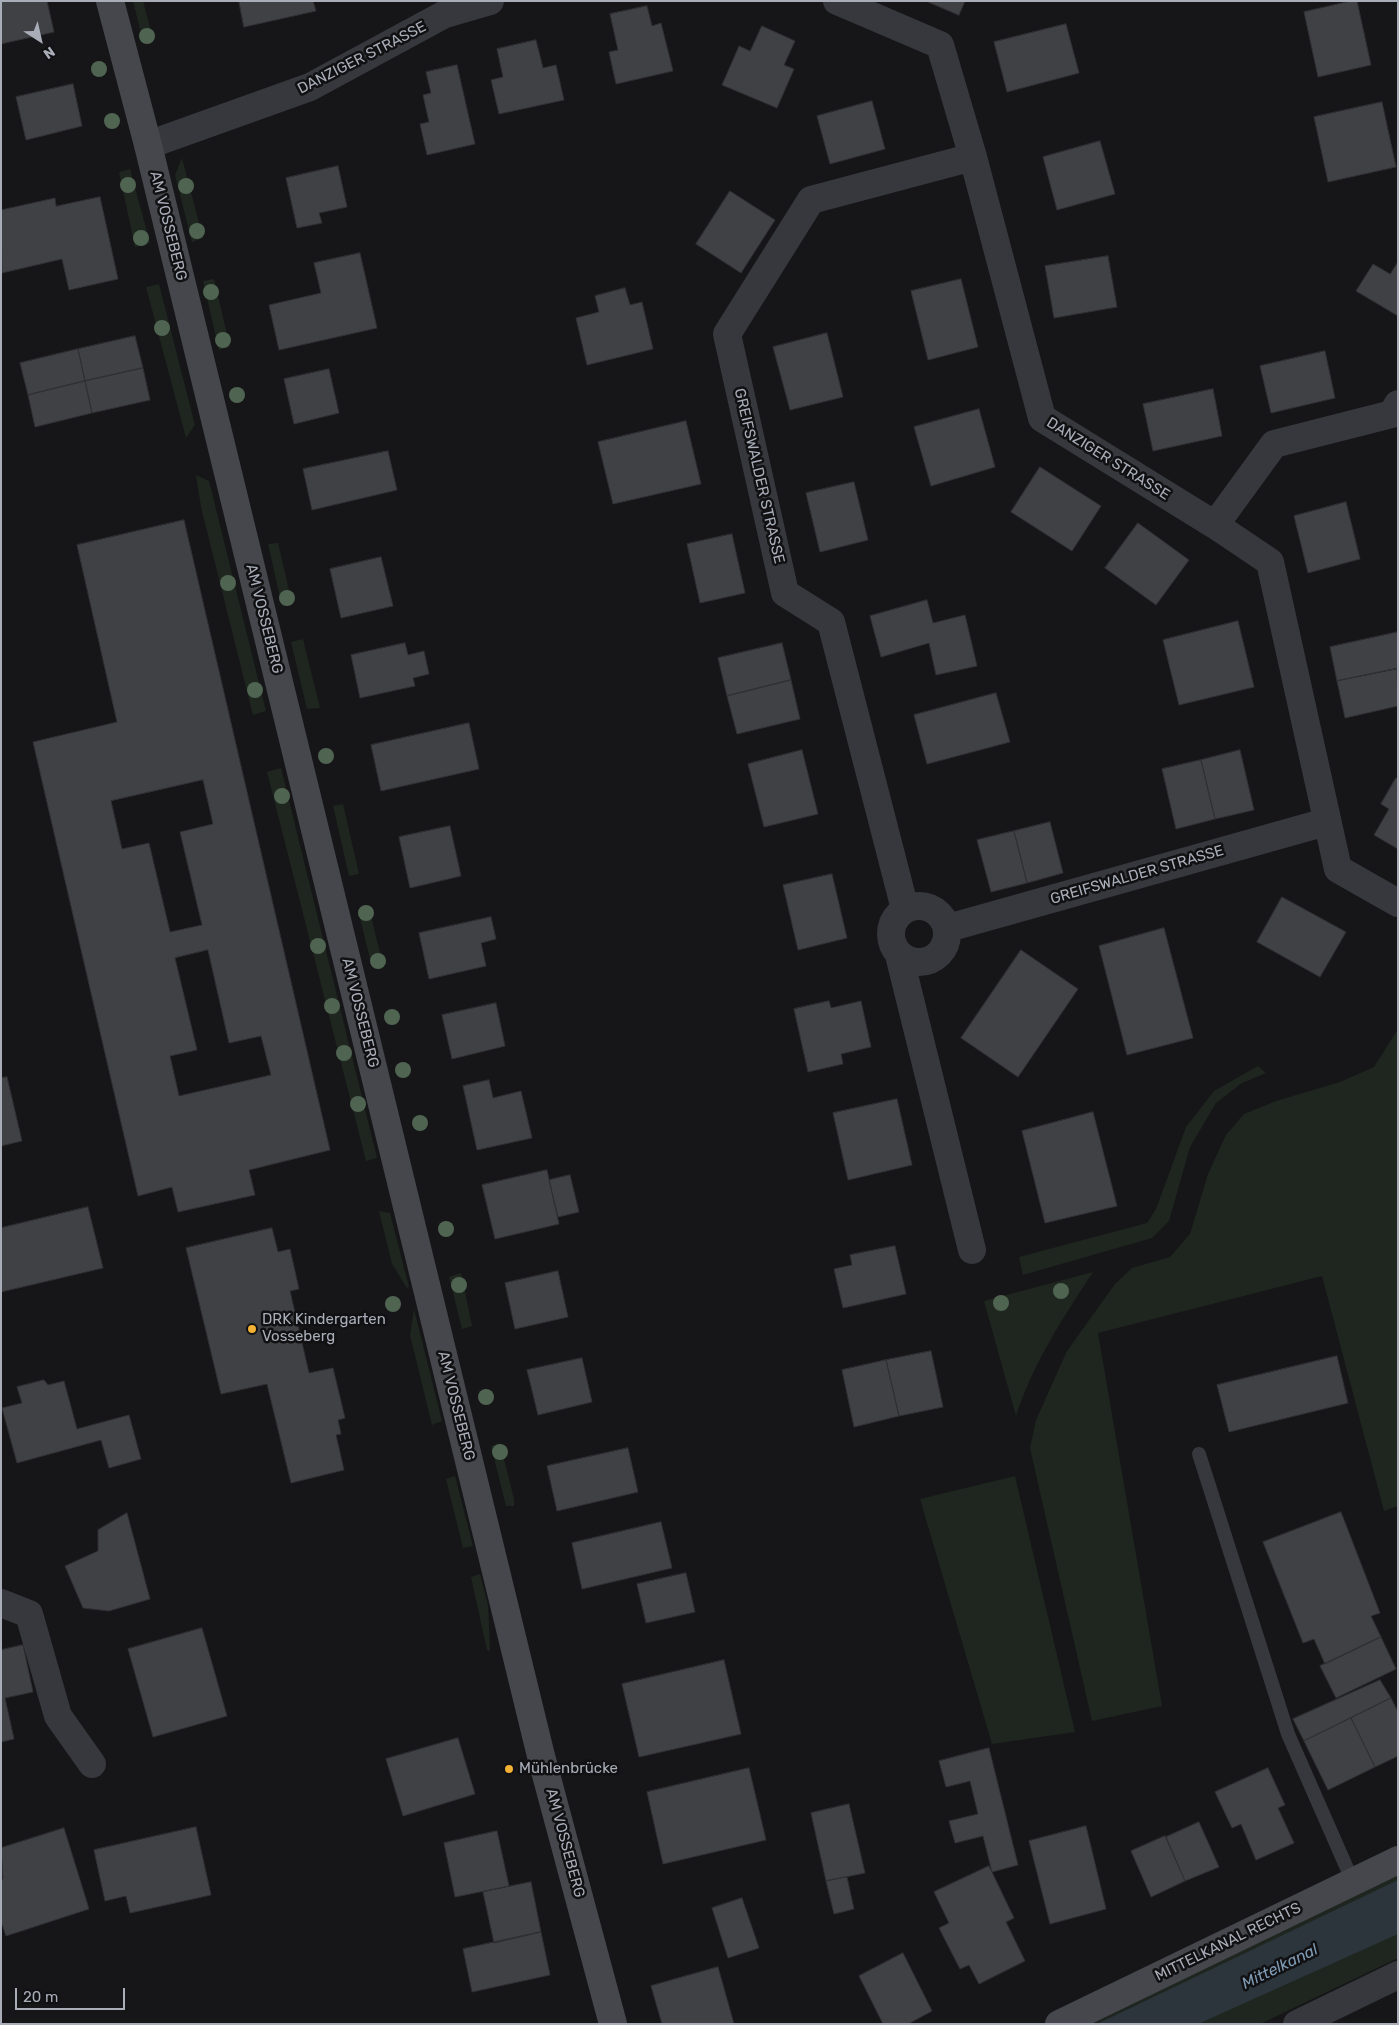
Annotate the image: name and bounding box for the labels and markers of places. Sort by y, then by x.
place label: DRK Kindergarten Vosseberg [262,1311,386,1346]
marker: DRK Kindergarten Vosseberg [246,1323,258,1335]
place label: Mühlenbrücke [519,1760,618,1778]
marker: Mühlenbrücke [503,1763,515,1775]

